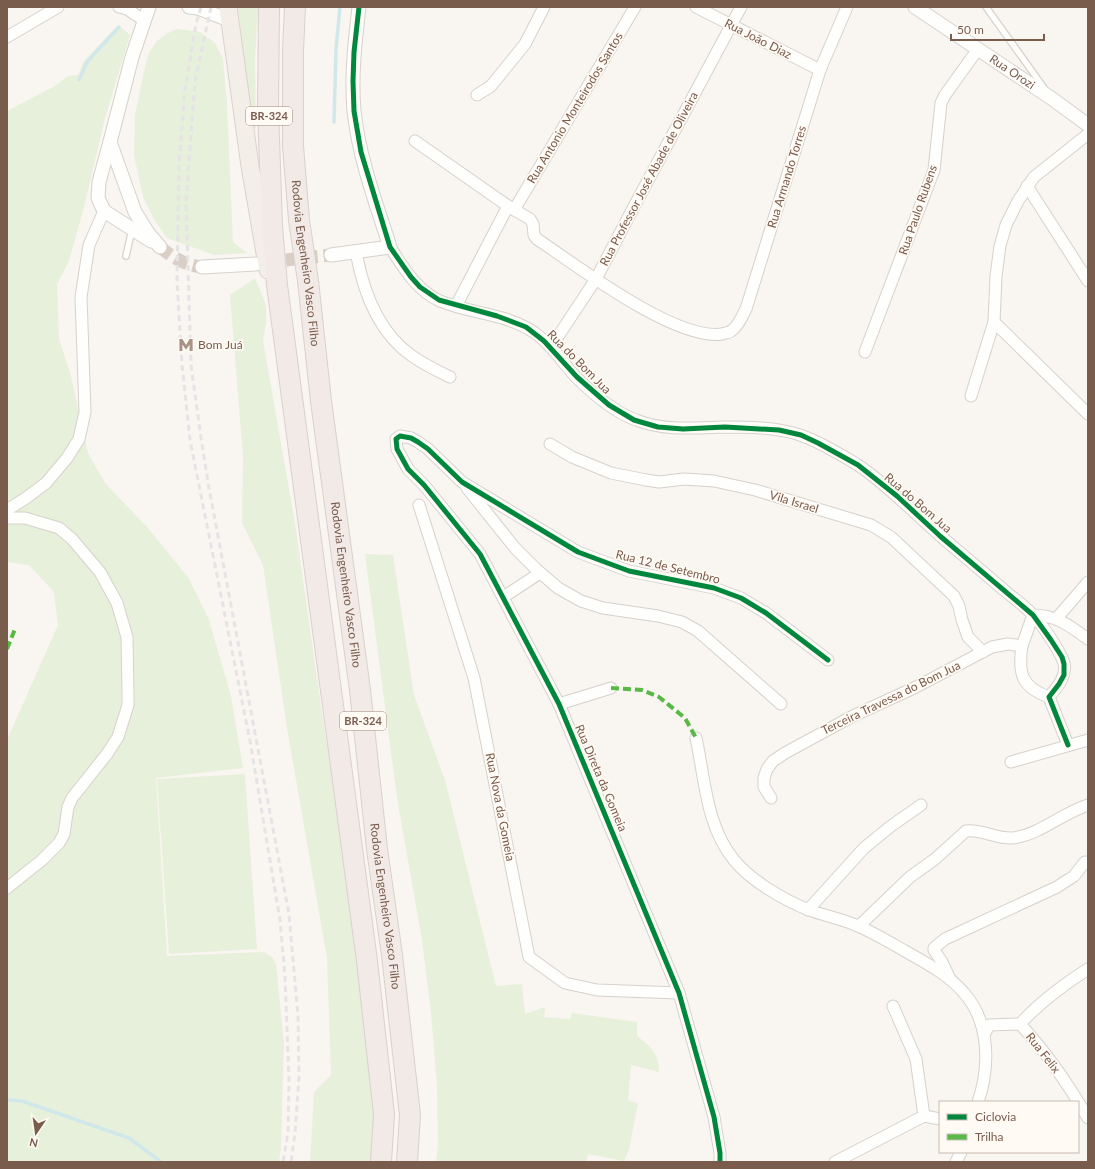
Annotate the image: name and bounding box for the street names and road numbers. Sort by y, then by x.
street label: Rua João Diaz [722,15,795,62]
street label: Rua Antonio Monteirodos Santos [523,29,626,186]
street label: Rua Orozi [987,51,1038,92]
street label: Rua Professor José Abade de Oliveira [596,89,701,268]
road number: BR-324 [246,107,292,125]
street label: Rua Armando Torres [764,124,809,230]
street label: Rua Paulo Rubens [895,163,940,257]
street label: Rodovia Engenheiro Vasco Filho [289,179,323,347]
street label: Rua do Bom Jua [544,327,614,397]
street label: Rua do Bom Jua [882,469,955,536]
street label: Vila Israel [768,487,821,516]
street label: Rodovia Engenheiro Vasco Filho [328,501,365,669]
street label: Rua 12 de Setembro [614,546,722,587]
street label: Terceira Travessa do Bom Jua [819,657,963,738]
road number: BR-324 [340,712,386,730]
street label: Rua Direta da Gomeia [572,722,631,834]
street label: Rua Nova da Gomeia [483,751,518,862]
street label: Rodovia Engenheiro Vasco Filho [367,822,404,990]
street label: Rua Felix [1023,1029,1064,1076]

